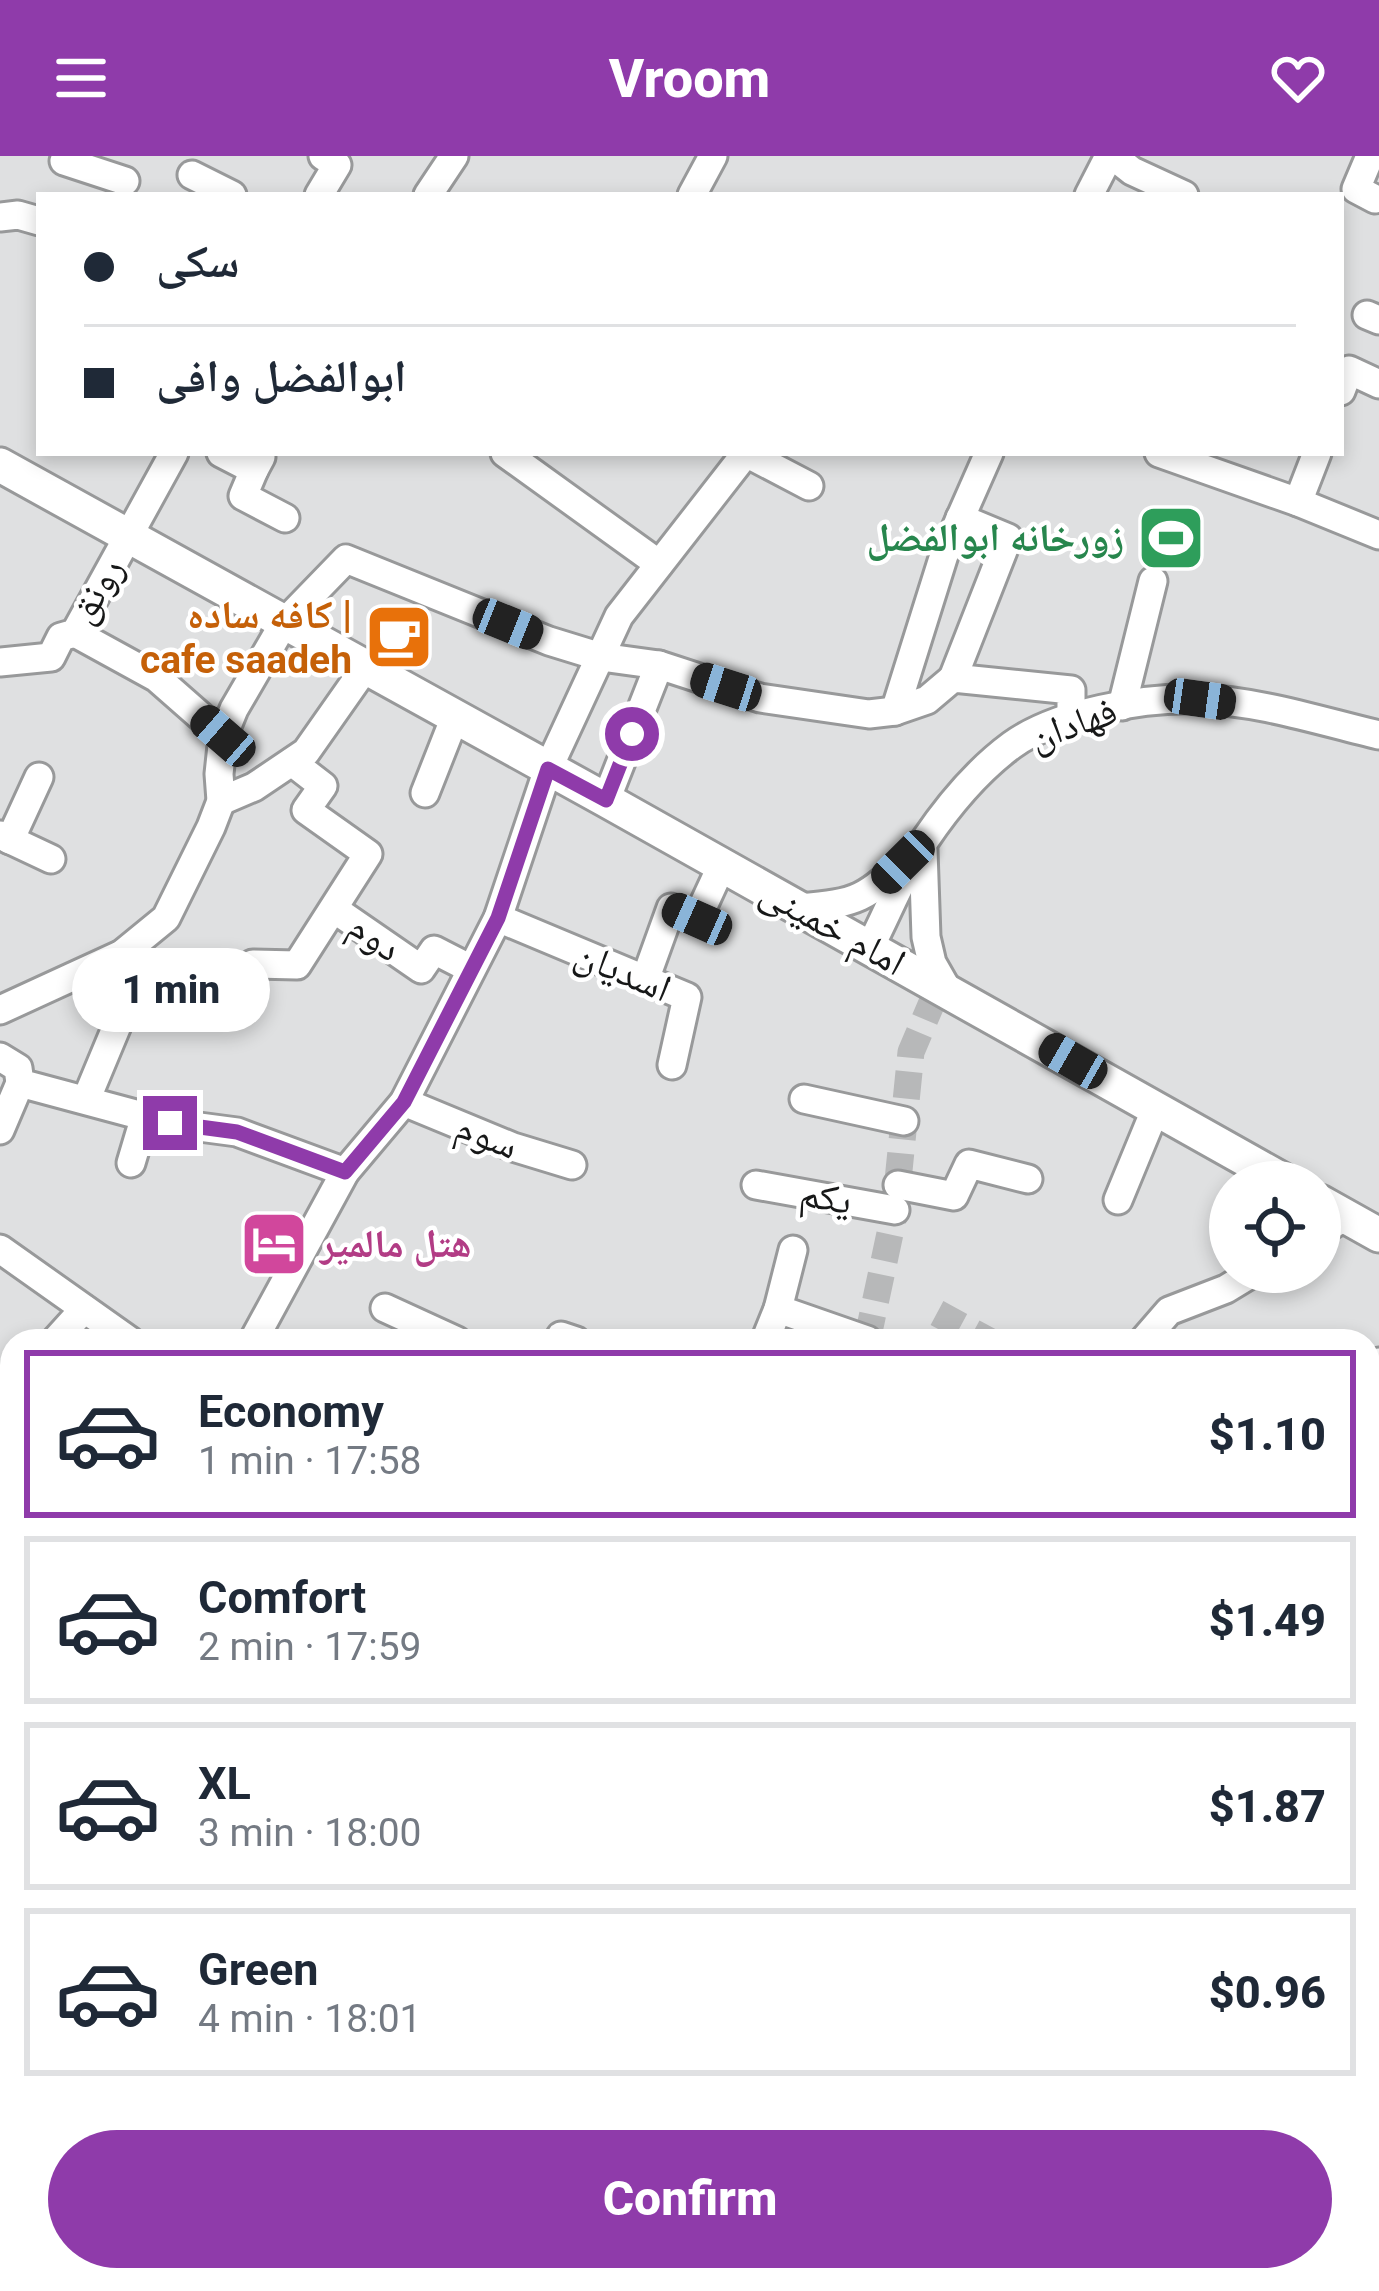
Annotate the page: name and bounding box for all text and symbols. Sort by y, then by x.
icon: menu [48,45,114,111]
icon: heart [1265,45,1331,111]
text: Vroom [609,47,770,110]
text: سکی [156,235,240,288]
text: ابوالفضل وافی [156,350,407,403]
sports icon: زورخانه ابوالفضل [1136,503,1206,573]
place label: زورخانه ابوالفضل [867,515,1124,561]
street label: رونق [58,549,135,632]
place label: کافه ساده | cafe saadeh [140,592,352,683]
car [468,594,548,654]
cafe icon: کافه ساده | cafe saadeh [364,602,434,672]
car [686,659,766,715]
car [1162,676,1238,722]
street label: فهادان [1023,688,1123,760]
car [184,699,262,773]
route start [605,707,659,761]
car [865,824,941,900]
street label: امام خمینی [751,868,914,988]
car [657,888,737,950]
street label: دوم [338,903,410,974]
street label: اسدیان [568,930,678,1012]
callout: 1 min [71,949,269,1033]
text: 1 min [122,967,220,1013]
car [1033,1027,1113,1095]
route end [143,1096,197,1150]
street label: سوم [448,1103,525,1172]
map controls [1209,1161,1341,1293]
button: locate [1209,1161,1341,1293]
street label: یکم [796,1170,856,1226]
hotel icon: هتل مالمير [239,1209,309,1279]
place label: هتل مالمير [318,1221,472,1267]
icon: car [54,1380,162,1488]
text: Economy [198,1385,384,1438]
text: $1.10 [1209,1408,1326,1461]
text: 1 min · 17:58 [198,1438,421,1484]
icon: car [54,1566,162,1674]
text: Comfort [198,1571,366,1624]
text: $1.49 [1209,1594,1326,1647]
text: 2 min · 17:59 [198,1624,421,1670]
icon: car [54,1752,162,1860]
text: XL [198,1757,251,1810]
text: $1.87 [1209,1780,1326,1833]
text: 3 min · 18:00 [198,1810,421,1856]
icon: car [54,1938,162,2046]
text: Green [198,1943,319,1996]
text: $0.96 [1209,1966,1326,2019]
text: 4 min · 18:01 [198,1996,421,2042]
button: Confirm [48,2130,1332,2268]

